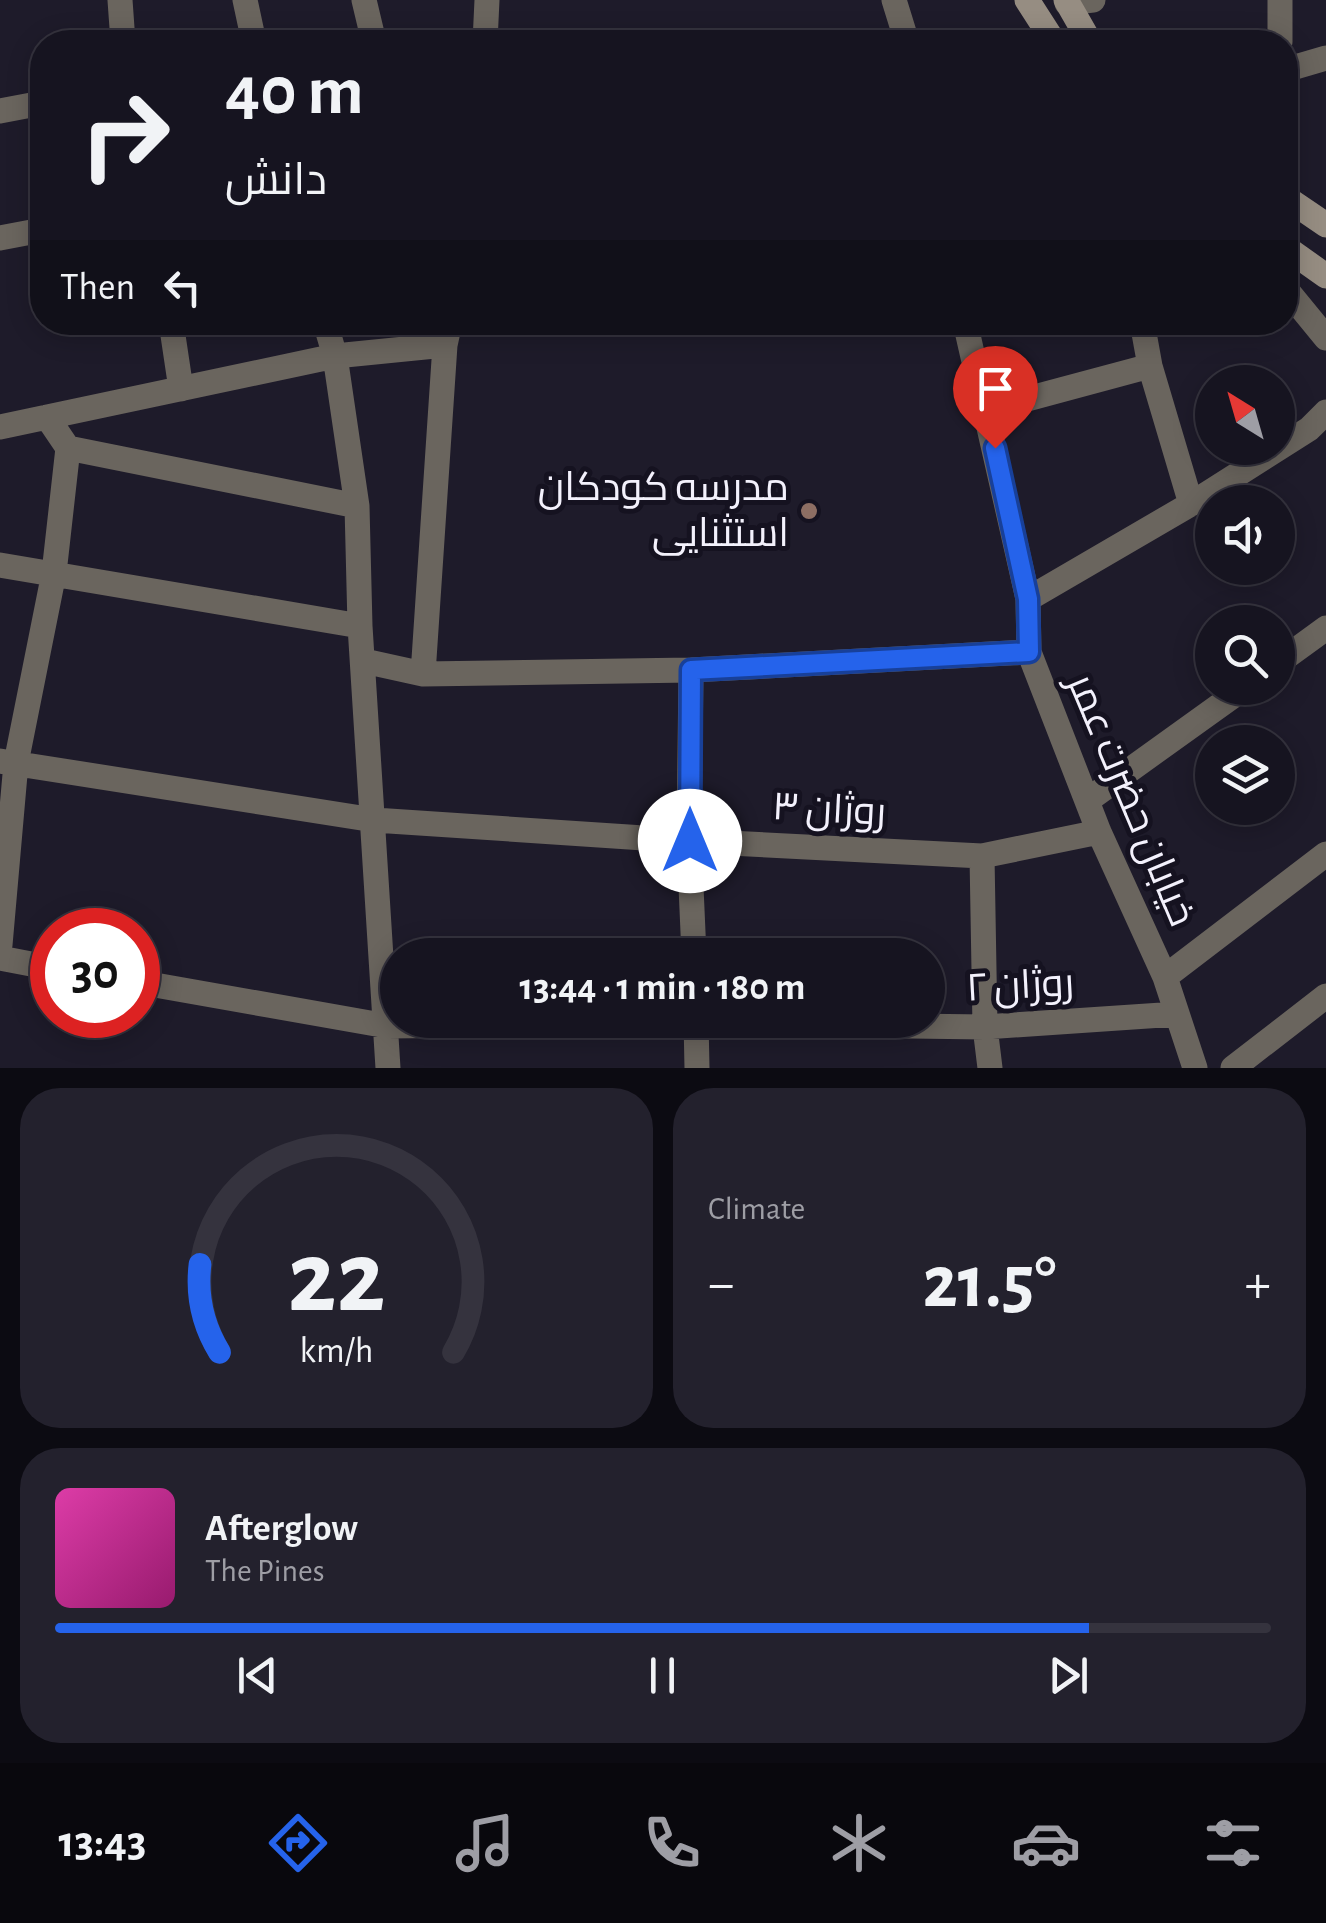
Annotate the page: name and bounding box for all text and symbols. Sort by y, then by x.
text: 40 m [225,57,364,127]
icon: right [60,70,190,200]
text: دانش [225,158,327,203]
icon: left [155,260,210,315]
text: Then [60,269,135,307]
pin [953,346,1038,449]
icon: arrive [968,361,1023,416]
north arrow [1195,365,1295,465]
map controls [1195,365,1295,825]
place label: مدرسه کودکان استثنایی [538,468,789,556]
button: sound [1195,485,1295,585]
marker: مدرسه کودکان استثنایی [798,500,820,522]
button: search [1195,605,1295,705]
street label: خیابان حضرت عمر [1057,666,1202,933]
button: layers [1195,725,1295,825]
street label: روژان ۳ [771,787,887,835]
position arrow [638,789,742,893]
speed limit sign: 30 [30,908,160,1038]
street label: روژان ۲ [965,963,1075,1011]
text: 13:44 · 1 min · 180 m [519,969,806,1007]
text: Climate [708,1193,805,1225]
text: 22 [288,1227,385,1331]
text: 21.5° [923,1246,1056,1321]
text: − [708,1257,734,1312]
text: + [1245,1257,1271,1312]
text: km/h [300,1333,373,1369]
text: Afterglow [205,1510,358,1548]
text: The Pines [205,1555,325,1587]
icon: previous [230,1648,285,1703]
icon: pause [635,1648,690,1703]
icon: next [1041,1648,1096,1703]
icon: directions [263,1808,333,1878]
icon: music [450,1808,520,1878]
icon: phone [637,1808,707,1878]
icon: climate [824,1808,894,1878]
icon: car [1011,1808,1081,1878]
icon: filters [1198,1808,1268,1878]
text: 13:43 [58,1820,146,1865]

